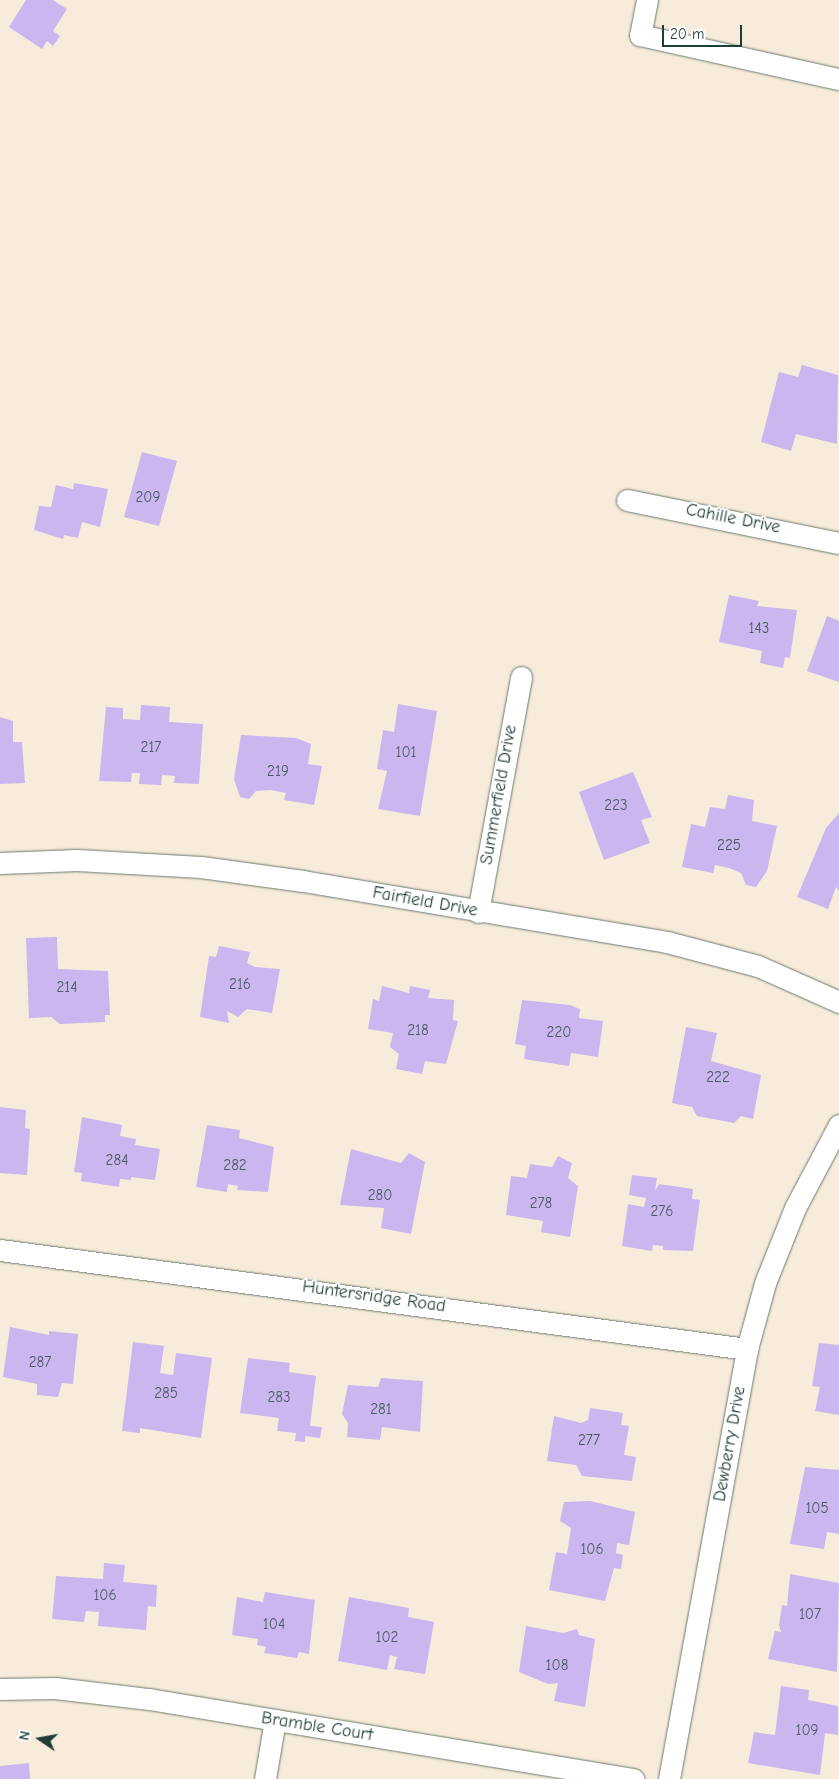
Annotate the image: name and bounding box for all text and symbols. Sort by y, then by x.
scale bar [664,15,744,47]
text: 20 m [670,25,704,43]
house number: 209 [136,489,160,507]
street label: Cahille Drive [684,499,782,539]
house number: 143 [749,620,769,638]
street label: Summerfield Drive [476,723,522,867]
house number: 217 [141,739,161,757]
house number: 101 [395,744,417,762]
house number: 219 [267,763,289,781]
house number: 223 [604,797,628,815]
house number: 225 [717,837,741,855]
street label: Fairfield Drive [371,882,479,922]
house number: 216 [229,976,251,994]
house number: 214 [56,979,78,997]
house number: 218 [407,1022,429,1040]
house number: 220 [547,1024,571,1042]
house number: 222 [706,1069,730,1087]
house number: 284 [106,1152,128,1170]
house number: 282 [223,1157,247,1175]
house number: 280 [368,1187,392,1205]
house number: 278 [530,1195,552,1213]
house number: 276 [651,1203,673,1221]
street label: Huntersridge Road [301,1276,447,1318]
house number: 287 [29,1354,51,1372]
house number: 285 [154,1385,178,1403]
street label: Dewberry Drive [709,1385,751,1503]
house number: 283 [267,1389,291,1407]
house number: 281 [370,1401,392,1419]
house number: 277 [578,1432,600,1450]
house number: 105 [805,1500,829,1518]
house number: 106 [580,1541,604,1559]
house number: 106 [93,1587,117,1605]
house number: 107 [799,1606,821,1624]
house number: 104 [263,1616,285,1634]
house number: 102 [376,1629,398,1647]
house number: 108 [546,1657,568,1675]
street label: Bramble Court [260,1708,374,1746]
north arrow [15,1714,65,1764]
house number: 109 [795,1722,819,1740]
text: N [16,1730,34,1742]

